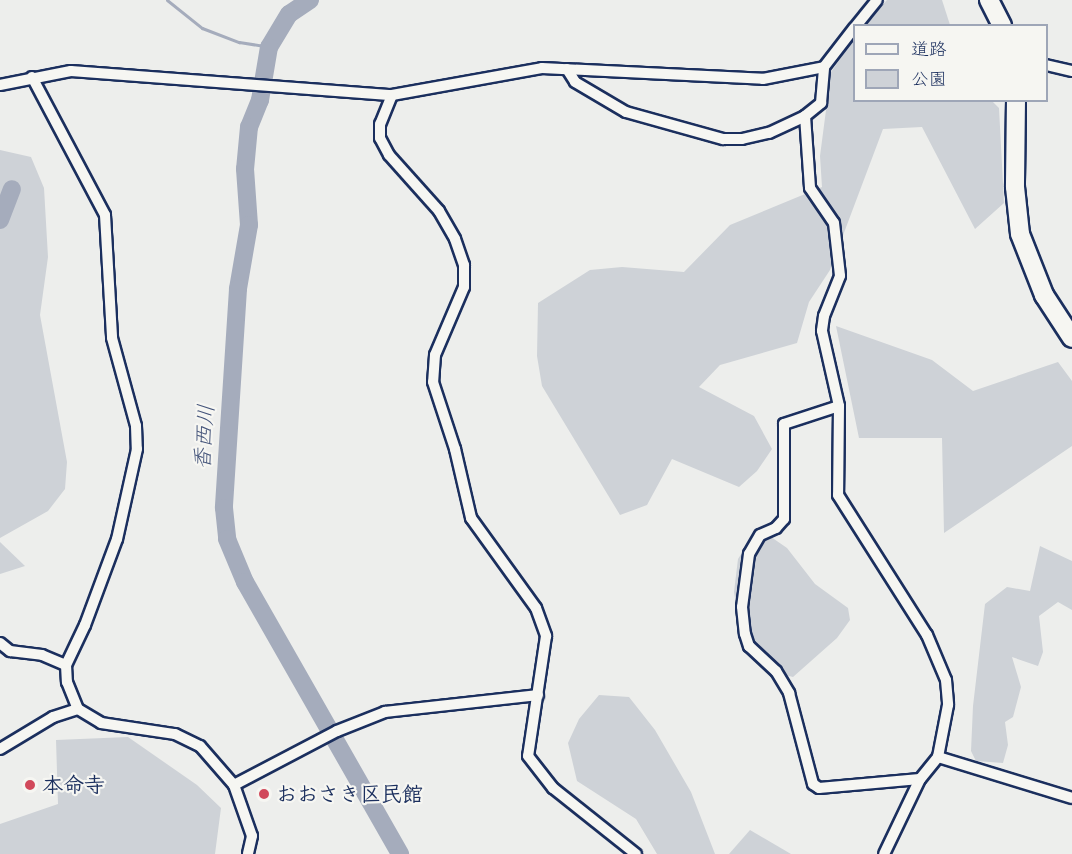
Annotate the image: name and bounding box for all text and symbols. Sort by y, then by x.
legend [853,24,1048,102]
text: 道路 [911,33,947,65]
text: 公園 [911,63,947,95]
water label: 香西川 [189,403,219,471]
place label: 本命寺 [42,772,105,798]
marker: 本命寺 [23,778,37,792]
place label: おおさき区民館 [276,781,423,807]
marker: おおさき区民館 [257,787,271,801]

